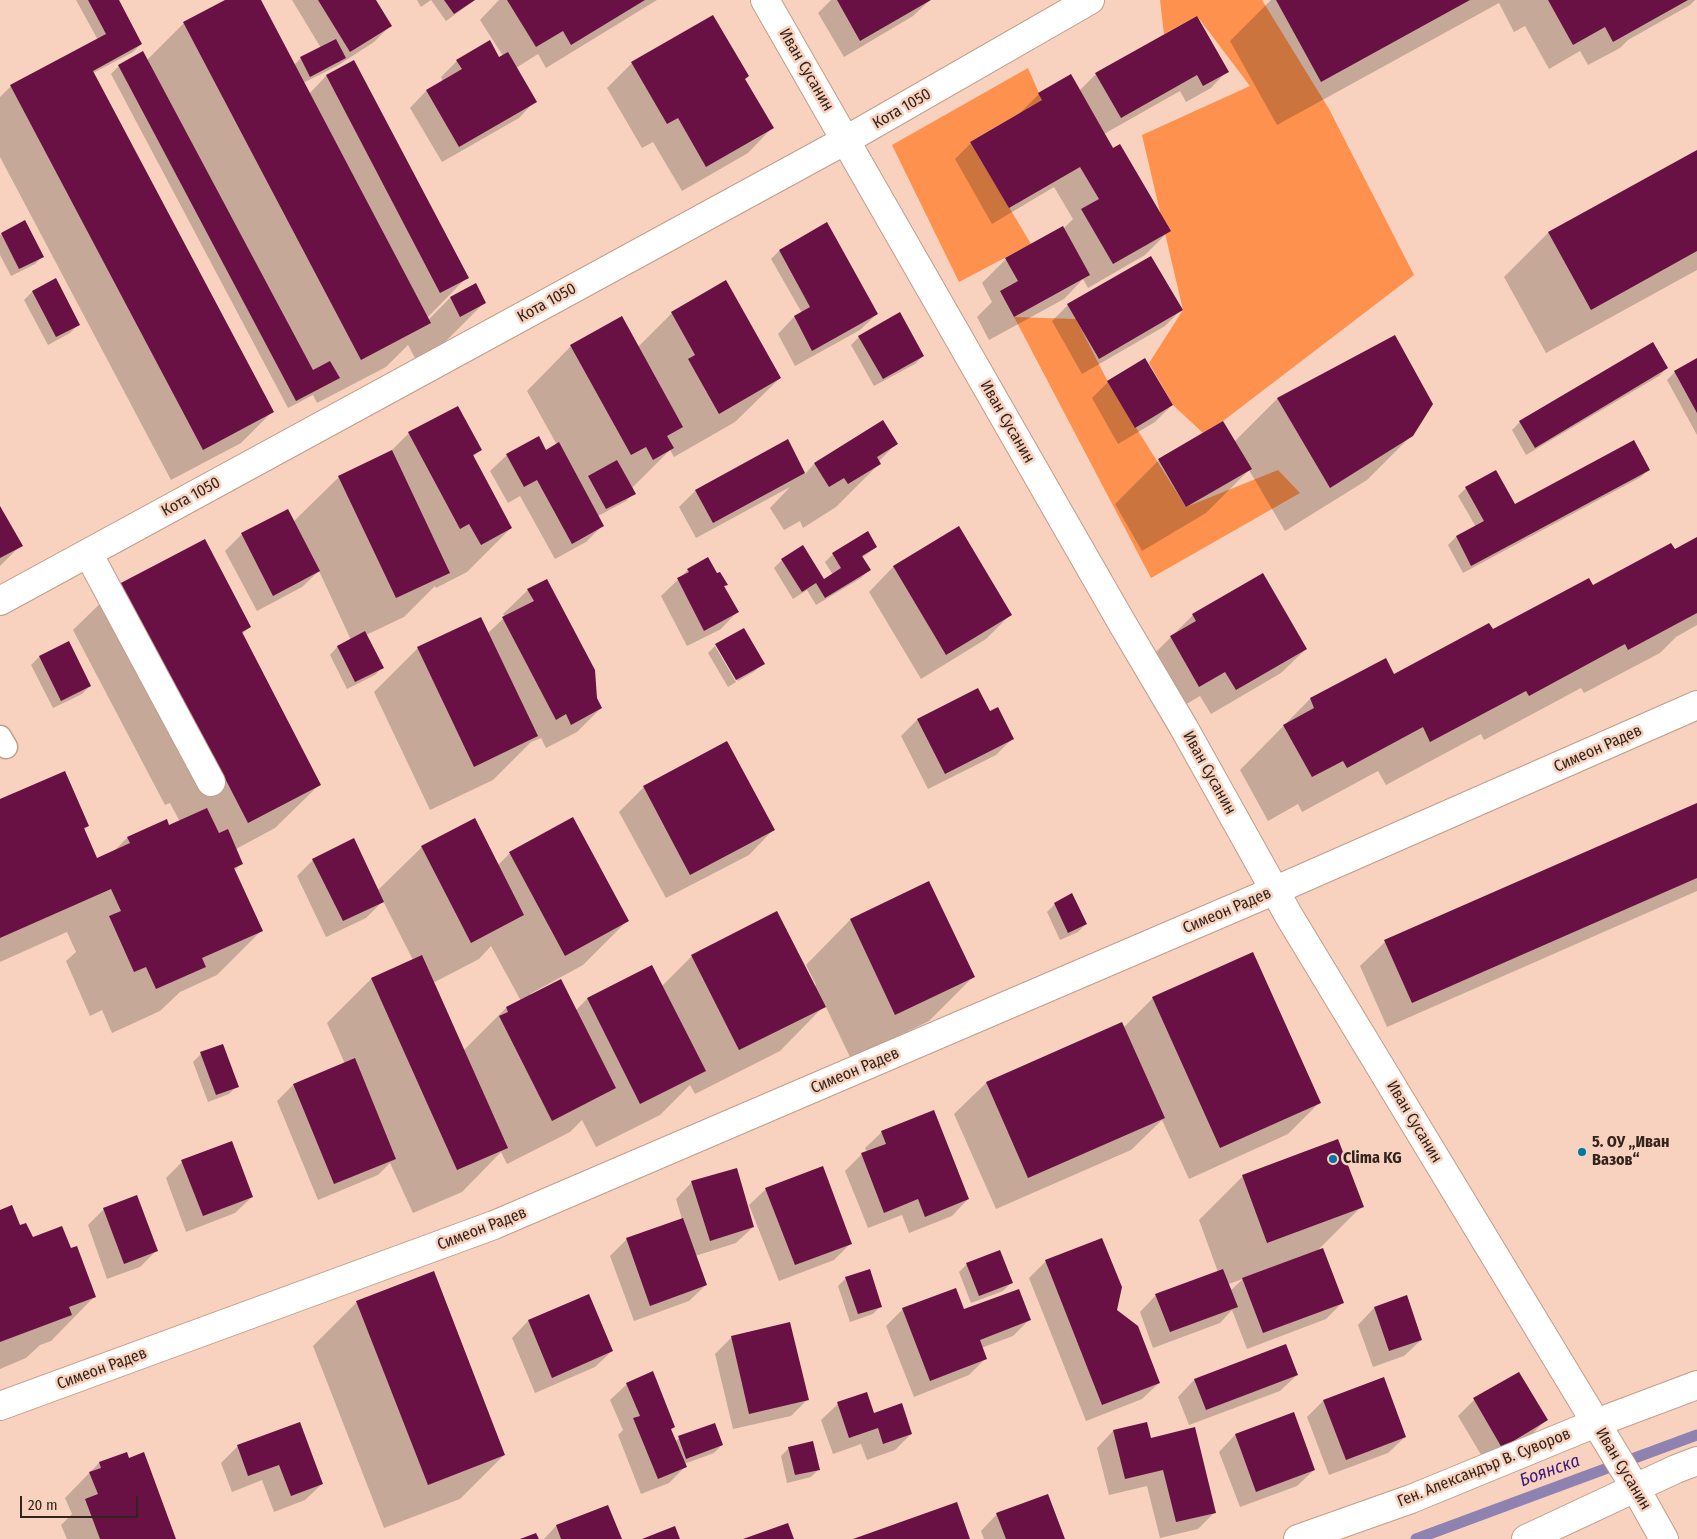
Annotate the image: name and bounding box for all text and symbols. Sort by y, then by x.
street label: Иван Сусанин [775,25,837,115]
street label: Кота 1050 [869,85,935,133]
street label: Кота 1050 [514,279,580,327]
street label: Иван Сусанин [976,377,1038,467]
street label: Кота 1050 [158,473,224,521]
street label: Симеон Радев [1551,721,1645,777]
street label: Иван Сусанин [1178,728,1240,818]
street label: Симеон Радев [1180,884,1274,938]
street label: Симеон Радев [808,1044,902,1098]
street label: Иван Сусанин [1382,1077,1446,1167]
place label: 5. ОУ „Иван Вазов“ [1592,1133,1669,1171]
marker: 5. ОУ „Иван Вазов“ [1576,1146,1588,1158]
place label: Clima KG [1343,1149,1402,1169]
marker: Clima KG [1327,1153,1339,1165]
street label: Симеон Радев [435,1203,529,1255]
street label: Симеон Радев [54,1344,150,1394]
street label: Ген. Александър В. Суворов [1395,1424,1573,1512]
street label: Иван Сусанин [1591,1424,1655,1514]
water label: Боянска [1517,1450,1583,1492]
scale bar [22,1486,140,1518]
text: 20 m [28,1496,58,1514]

